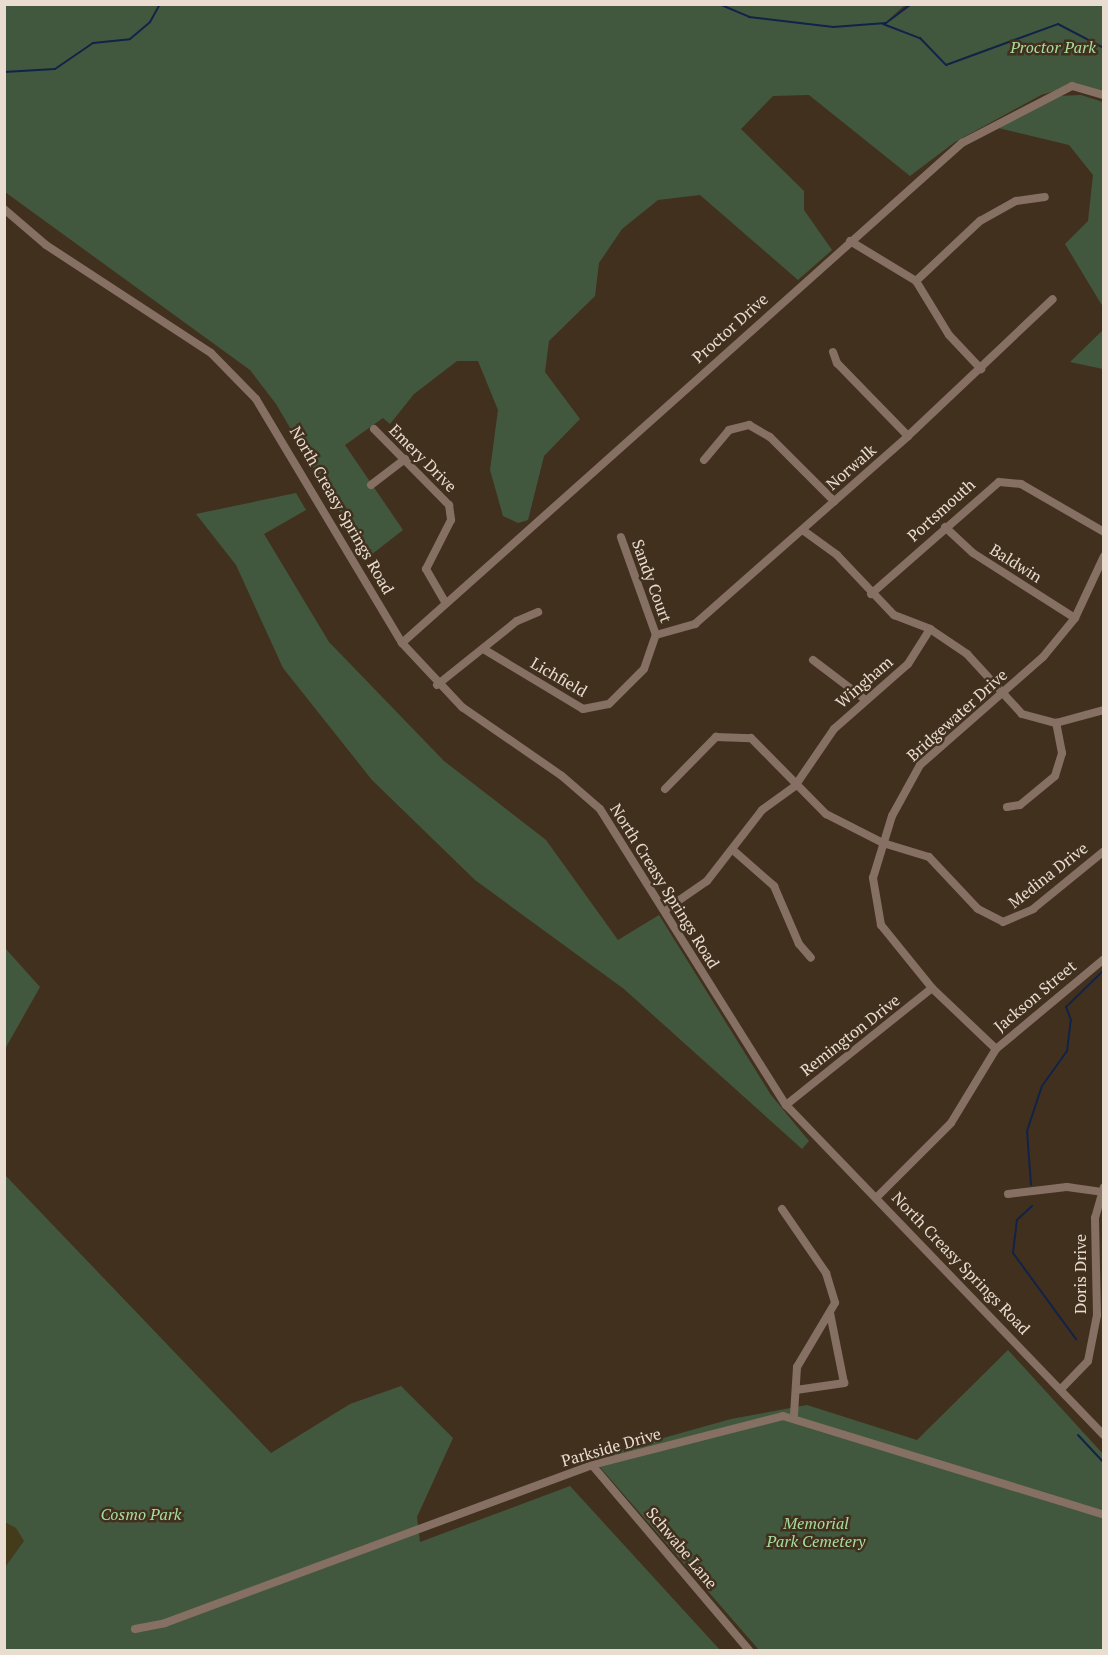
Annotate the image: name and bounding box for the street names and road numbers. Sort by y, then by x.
street label: Proctor Drive [688,289,772,367]
street label: Emery Drive [385,420,461,496]
street label: North Creasy Springs Road [286,423,398,597]
street label: Norwalk [822,440,880,494]
street label: Portsmouth [903,475,979,545]
street label: Sandy Court [628,537,676,625]
street label: Baldwin [986,540,1046,586]
street label: Wingham [832,652,896,712]
street label: Lichfield [527,653,591,701]
street label: Bridgewater Drive [903,665,1011,765]
street label: North Creasy Springs Road [606,800,724,972]
street label: Medina Drive [1005,838,1091,912]
street label: Jackson Street [990,956,1080,1036]
street label: Remington Drive [796,990,904,1080]
street label: North Creasy Springs Road [888,1188,1034,1338]
street label: Doris Drive [1070,1234,1090,1314]
street label: Parkside Drive [559,1424,663,1470]
street label: Schwabe Lane [642,1503,722,1593]

